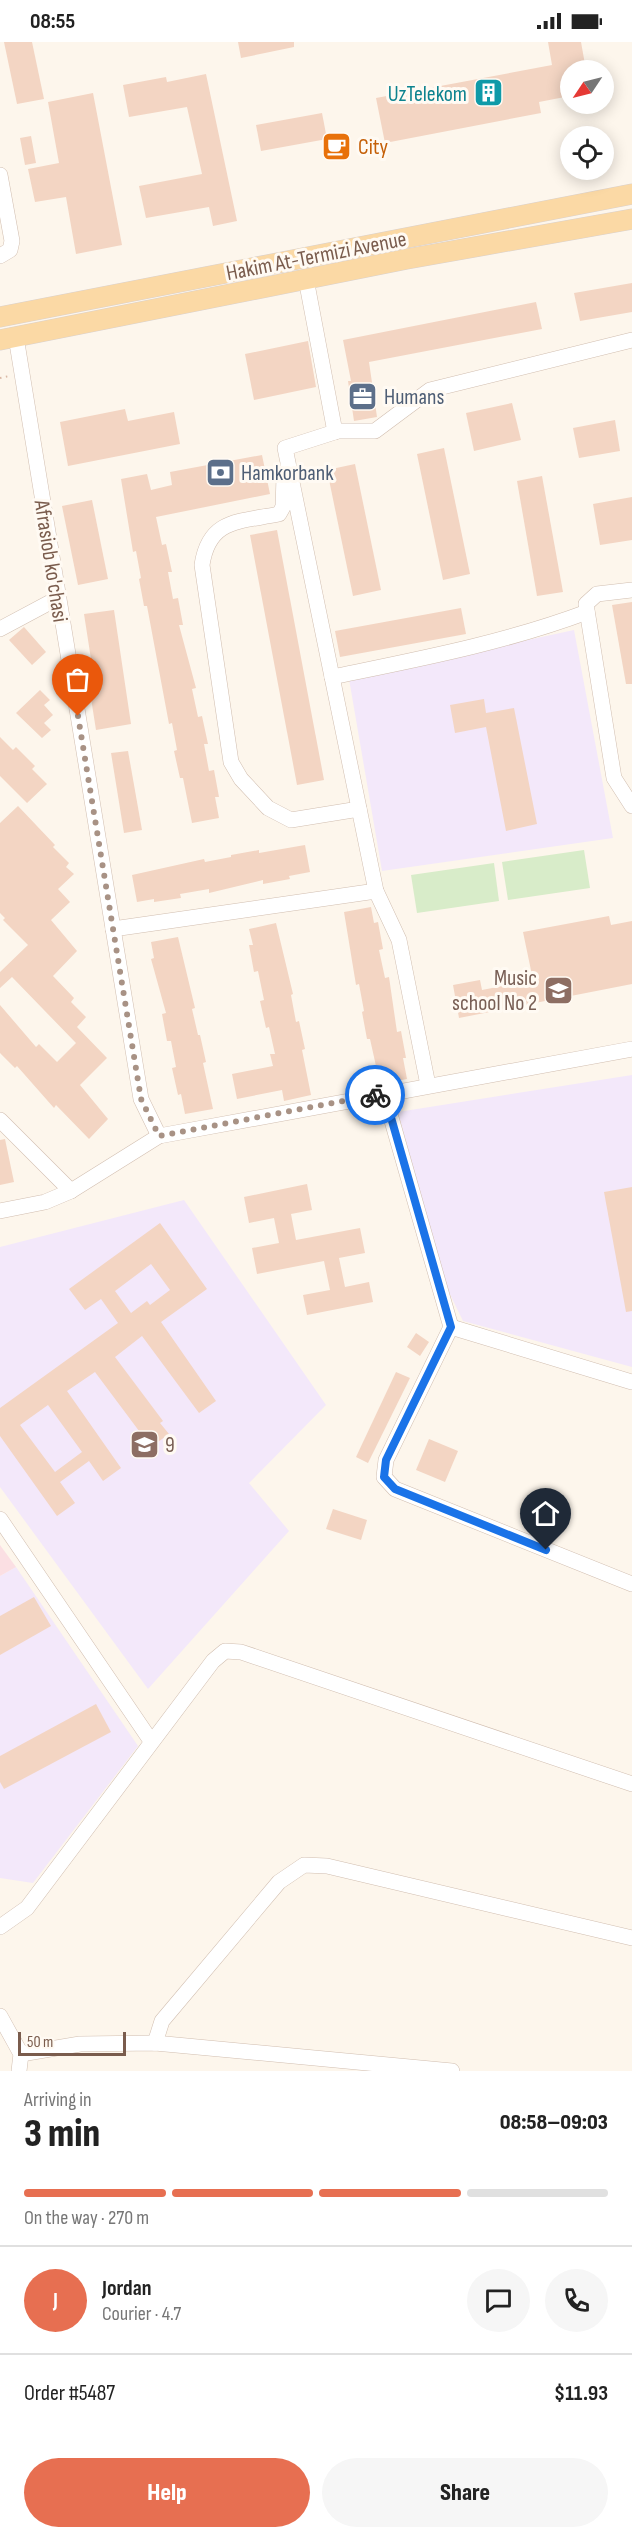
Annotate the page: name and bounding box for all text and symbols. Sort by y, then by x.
text: 08:55 [30,8,75,35]
north arrow [560,60,614,114]
map controls [560,60,614,180]
building icon: UzTelekom [472,77,504,109]
place label: UzTelekom [388,81,467,108]
button: locate [560,126,614,180]
cafe icon: City [321,130,353,162]
place label: City [358,134,389,161]
street label: Hakim At-Termizi Avenue [224,226,409,287]
office icon: Humans [347,380,379,412]
place label: Humans [384,384,444,411]
bank icon: Hamkorbank [204,456,236,488]
place label: Hamkorbank [241,460,334,487]
street label: Afrasiob ko'chasi [27,497,73,624]
pin [52,654,103,716]
icon: bag [61,663,94,696]
place label: Music school No 2 [452,965,537,1017]
school or university icon: Music school No 2 [542,974,574,1006]
courier [345,1065,405,1125]
icon: bike [359,1079,392,1112]
school or university icon: 9 [128,1428,160,1460]
place label: 9 [165,1432,175,1459]
pin [520,1488,571,1550]
icon: home [529,1497,562,1530]
scale bar [18,2029,126,2056]
text: 50 m [27,2033,53,2052]
text: Arriving in [24,2088,92,2112]
text: 08:58–09:03 [500,2109,608,2136]
text: 3 min [24,2111,100,2158]
text: On the way · 270 m [24,2206,149,2230]
button: chat [467,2269,530,2332]
button: phone [545,2269,608,2332]
text: Jordan [102,2275,151,2302]
text: J [53,2287,58,2314]
text: Courier · 4.7 [102,2302,181,2326]
text: Order #5487 [24,2380,115,2407]
text: $11.93 [554,2380,608,2407]
button: Help [24,2458,310,2527]
button: Share [322,2458,608,2527]

